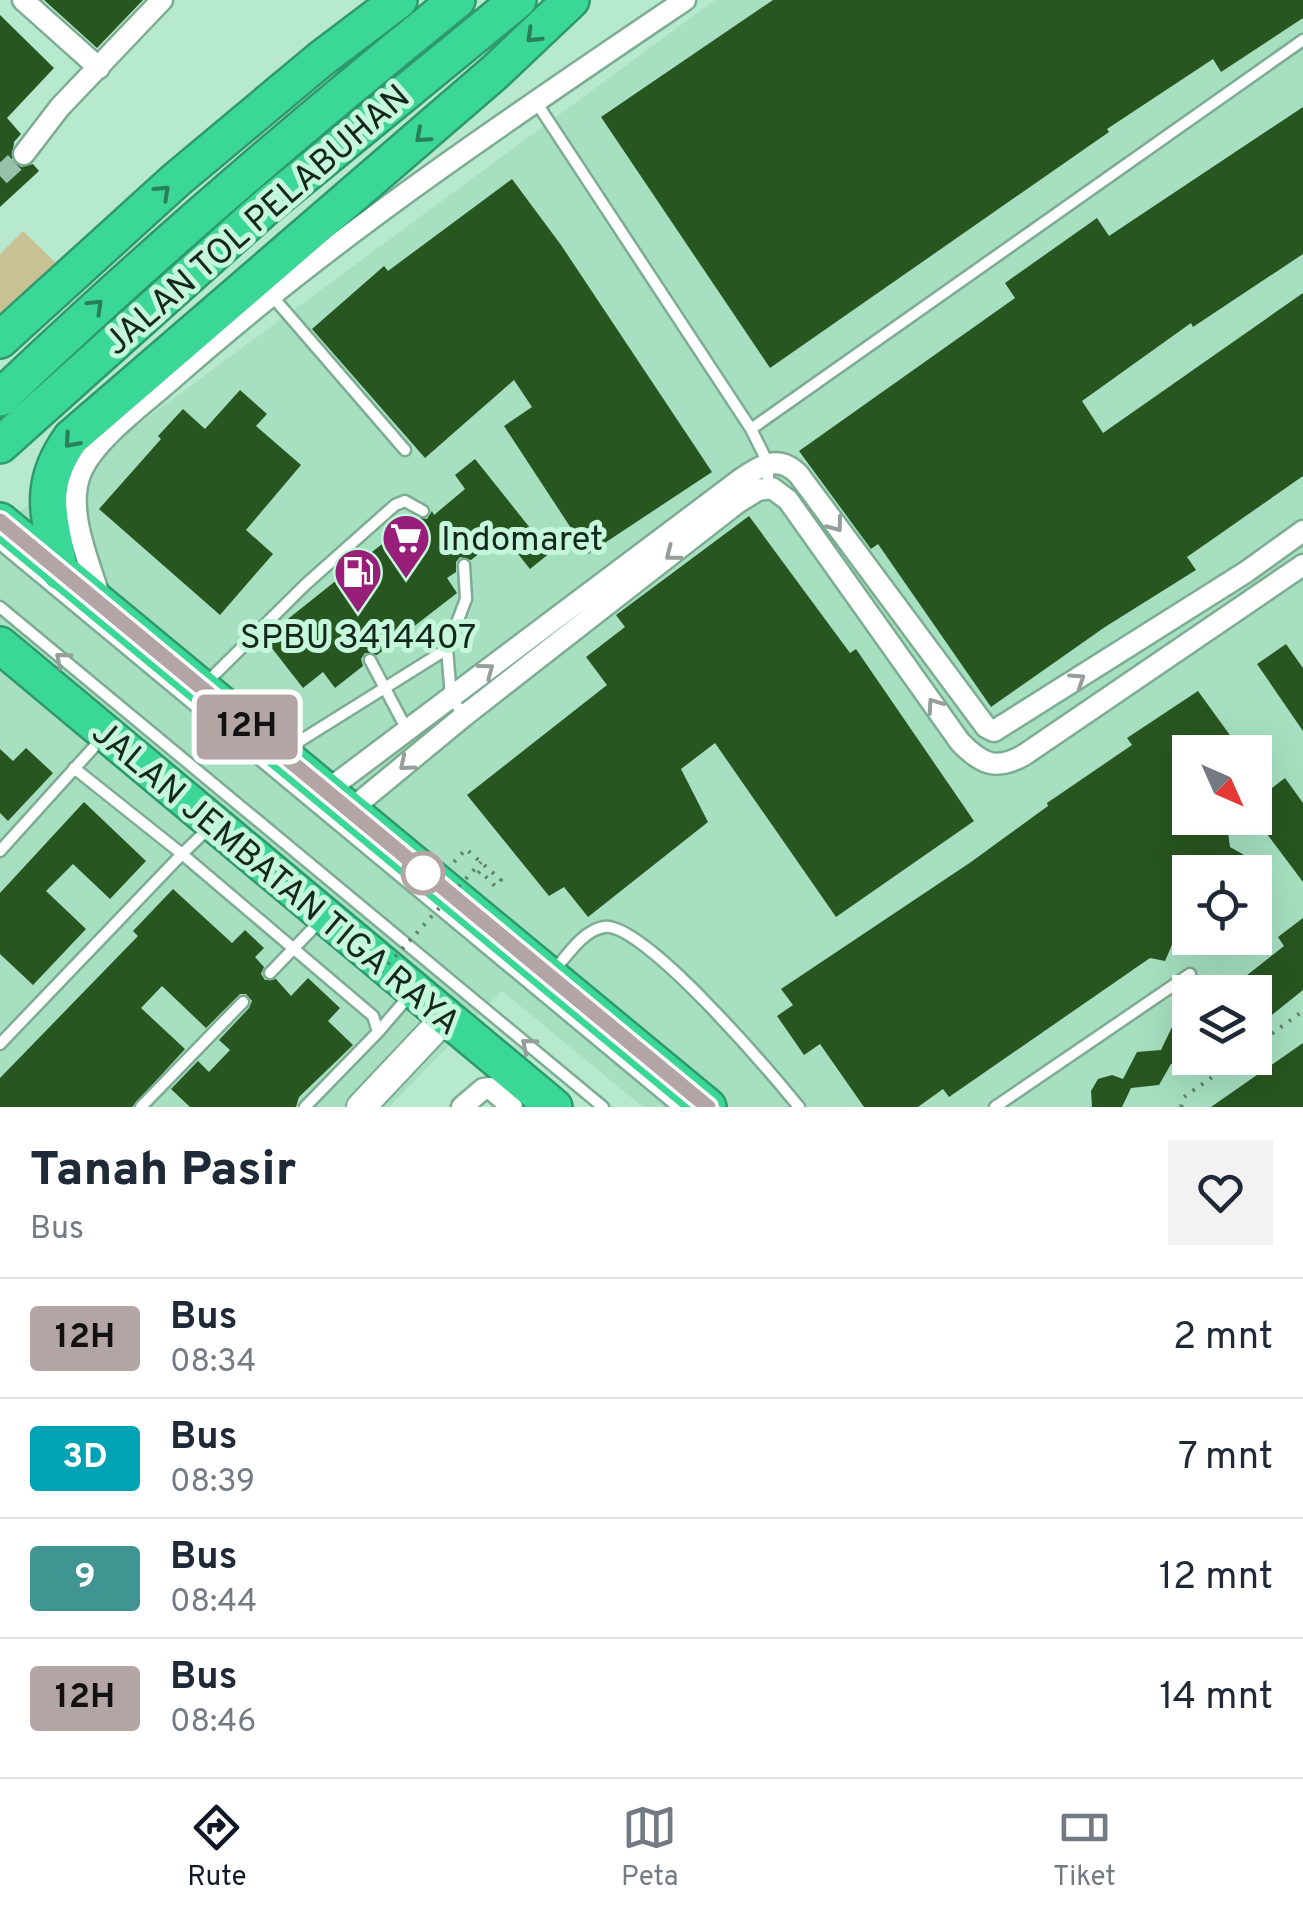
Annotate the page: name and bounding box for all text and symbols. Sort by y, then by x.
one-way arrow [527,24,545,42]
street label: JALAN TOL PELABUHAN [96,76,420,366]
one-way arrow [415,124,433,142]
one-way arrow [151,186,170,204]
one-way arrow [84,300,102,318]
one-way arrow [65,429,83,448]
supermarket icon: Indomaret [380,512,432,580]
one-way arrow [825,514,842,532]
place label: Indomaret [441,519,603,563]
one-way arrow [665,542,683,560]
fuel station icon: SPBU 3414407 [332,546,384,614]
place label: SPBU 3414407 [240,617,476,661]
one-way arrow [55,653,73,671]
one-way arrow [476,664,494,681]
one-way arrow [1067,674,1085,693]
line badge: 12H [190,694,304,760]
one-way arrow [928,698,946,717]
text: 12H [217,705,277,749]
street label: JALAN JEMBATAN TIGA RAYA [82,712,468,1047]
north arrow [1172,735,1272,835]
map controls [1172,735,1272,1075]
one-way arrow [400,752,418,770]
unlabelled marker [402,852,444,894]
button: locate [1172,855,1272,955]
button: layers [1172,975,1272,1075]
one-way arrow [521,1039,539,1057]
button: heart [1168,1140,1273,1245]
text: Tanah Pasir [30,1142,296,1202]
text: Bus [30,1210,84,1250]
text: Bus [170,1294,237,1343]
text: 2 mnt [1173,1314,1273,1363]
text: 12H [55,1316,115,1360]
text: 08:34 [170,1343,256,1383]
text: Bus [170,1414,237,1463]
text: 7 mnt [1178,1434,1273,1483]
text: 3D [62,1436,108,1480]
text: 08:39 [170,1463,255,1503]
text: Bus [170,1534,237,1583]
text: 12 mnt [1159,1554,1273,1603]
text: 9 [74,1556,96,1600]
text: 08:44 [170,1583,257,1623]
text: Bus [170,1654,237,1703]
text: 14 mnt [1159,1674,1273,1723]
text: 12H [55,1676,115,1720]
text: 08:46 [170,1703,256,1743]
tab: Rute [187,1800,247,1896]
tab: Peta [621,1800,679,1896]
tab: Tiket [1053,1800,1116,1896]

